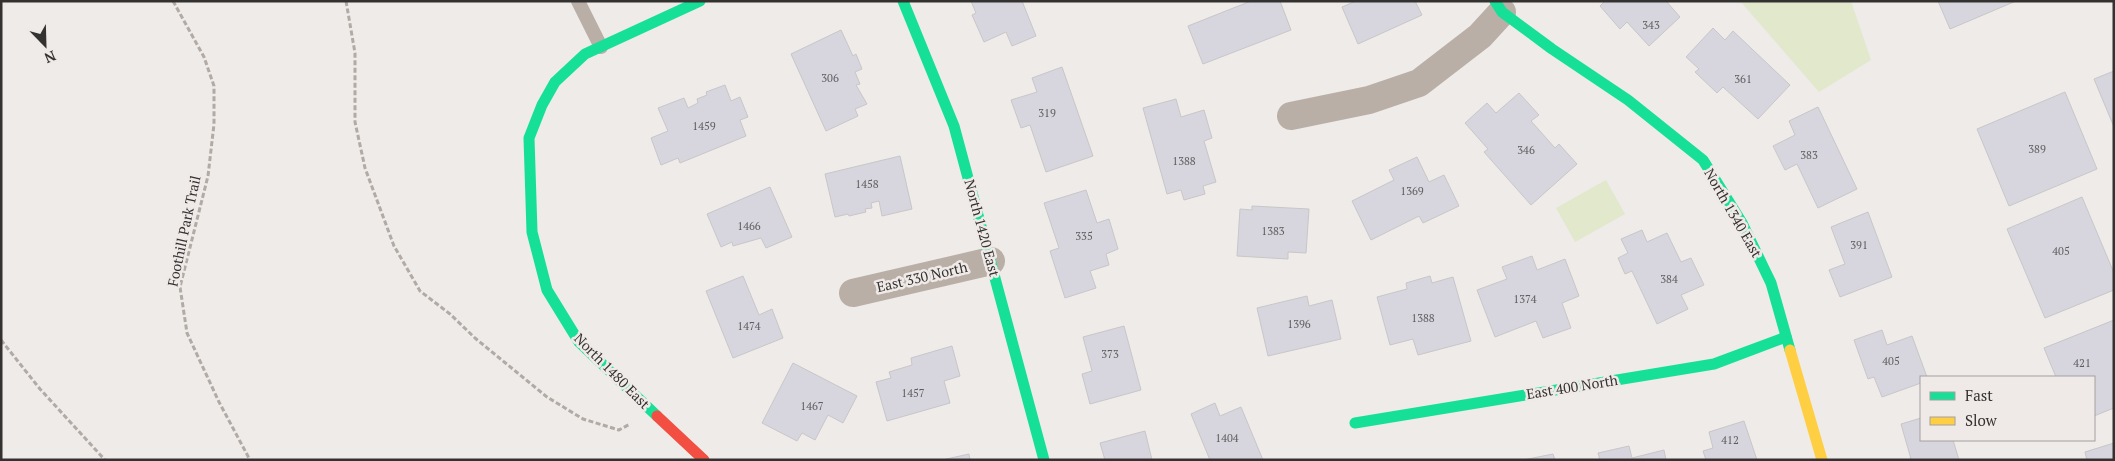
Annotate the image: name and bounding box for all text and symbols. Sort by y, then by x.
house number: 343 [1642,18,1660,32]
north arrow [20,20,70,70]
text: N [41,47,59,68]
house number: 306 [821,71,839,85]
house number: 361 [1734,72,1752,86]
house number: 319 [1038,106,1056,120]
house number: 1459 [692,119,716,133]
house number: 389 [2028,142,2046,156]
house number: 346 [1517,143,1535,157]
house number: 383 [1800,148,1818,162]
house number: 1388 [1172,154,1196,168]
street label: North 1340 East [1700,165,1767,261]
street label: Foothill Park Trail [162,174,205,288]
house number: 1458 [855,177,879,191]
street label: North 1420 East [960,177,1005,279]
house number: 1369 [1400,184,1424,198]
house number: 1466 [737,219,761,233]
house number: 1383 [1261,224,1285,238]
house number: 335 [1075,229,1093,243]
house number: 391 [1850,238,1868,252]
house number: 405 [2052,244,2070,258]
street label: East 330 North [875,257,969,296]
house number: 384 [1660,272,1678,286]
house number: 1374 [1513,292,1537,306]
house number: 1388 [1411,311,1435,325]
house number: 1396 [1287,317,1311,331]
house number: 1474 [737,319,761,333]
street label: North 1480 East [570,329,655,413]
house number: 373 [1101,347,1119,361]
house number: 405 [1882,354,1900,368]
house number: 421 [2073,356,2091,370]
street label: East 400 North [1525,370,1619,403]
legend [1920,376,2095,441]
text: Fast [1965,385,1993,405]
house number: 1457 [901,386,925,400]
house number: 1467 [800,399,824,413]
text: Slow [1965,410,1998,430]
house number: 1404 [1215,431,1239,445]
house number: 412 [1721,433,1739,447]

